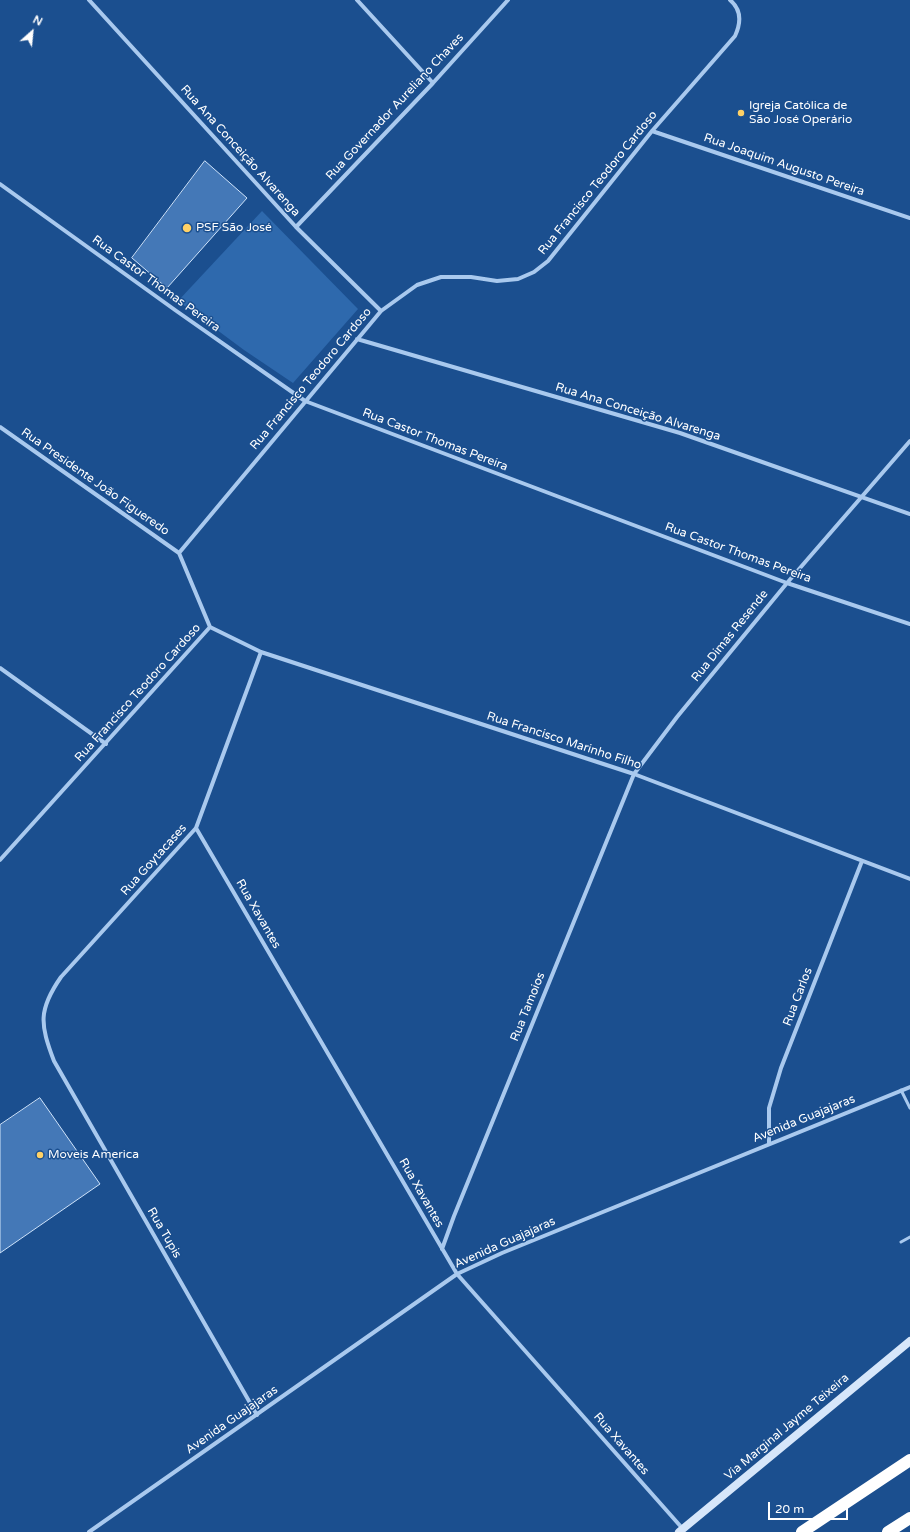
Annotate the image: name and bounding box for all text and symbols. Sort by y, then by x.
north arrow [12,12,52,52]
text: N [31,13,45,29]
street label: Rua Governador Aureliano Chaves [323,31,467,183]
street label: Rua Ana Conceição Alvarenga [177,82,303,220]
place label: Igreja Católica de São José Operário [749,99,852,127]
street label: Rua Francisco Teodoro Cardoso [535,108,661,258]
marker: Igreja Católica de São José Operário [736,108,746,118]
street label: Rua Joaquim Augusto Pereira [702,131,866,199]
place label: PSF São José [196,221,272,235]
marker: PSF São José [181,222,193,234]
street label: Rua Castor Thomas Pereira [89,233,223,335]
street label: Rua Francisco Teodoro Cardoso [247,305,375,453]
street label: Rua Ana Conceição Alvarenga [554,380,722,444]
street label: Rua Castor Thomas Pereira [360,406,510,474]
street label: Rua Presidente João Figueredo [18,425,172,539]
street label: Rua Castor Thomas Pereira [663,520,813,586]
street label: Rua Dimas Resende [689,587,771,685]
street label: Rua Francisco Teodoro Cardoso [72,621,204,765]
street label: Rua Francisco Marinho Filho [485,709,643,773]
street label: Rua Goytacases [118,821,190,899]
street label: Rua Xavantes [232,877,284,951]
street label: Rua Carlos [780,966,816,1028]
street label: Rua Tamoios [508,970,548,1044]
street label: Avenida Guajajaras [751,1092,857,1146]
place label: Moveis America [48,1148,139,1162]
marker: Moveis America [35,1150,45,1160]
street label: Rua Xavantes [395,1156,447,1230]
street label: Rua Tupis [144,1205,184,1261]
street label: Avenida Guajajaras [452,1214,558,1272]
street label: Via Marginal Jayme Teixeira [722,1371,852,1483]
street label: Avenida Guajajaras [183,1383,281,1457]
street label: Rua Xavantes [590,1410,652,1478]
scale bar [770,1494,850,1520]
text: 20 m [775,1502,804,1516]

